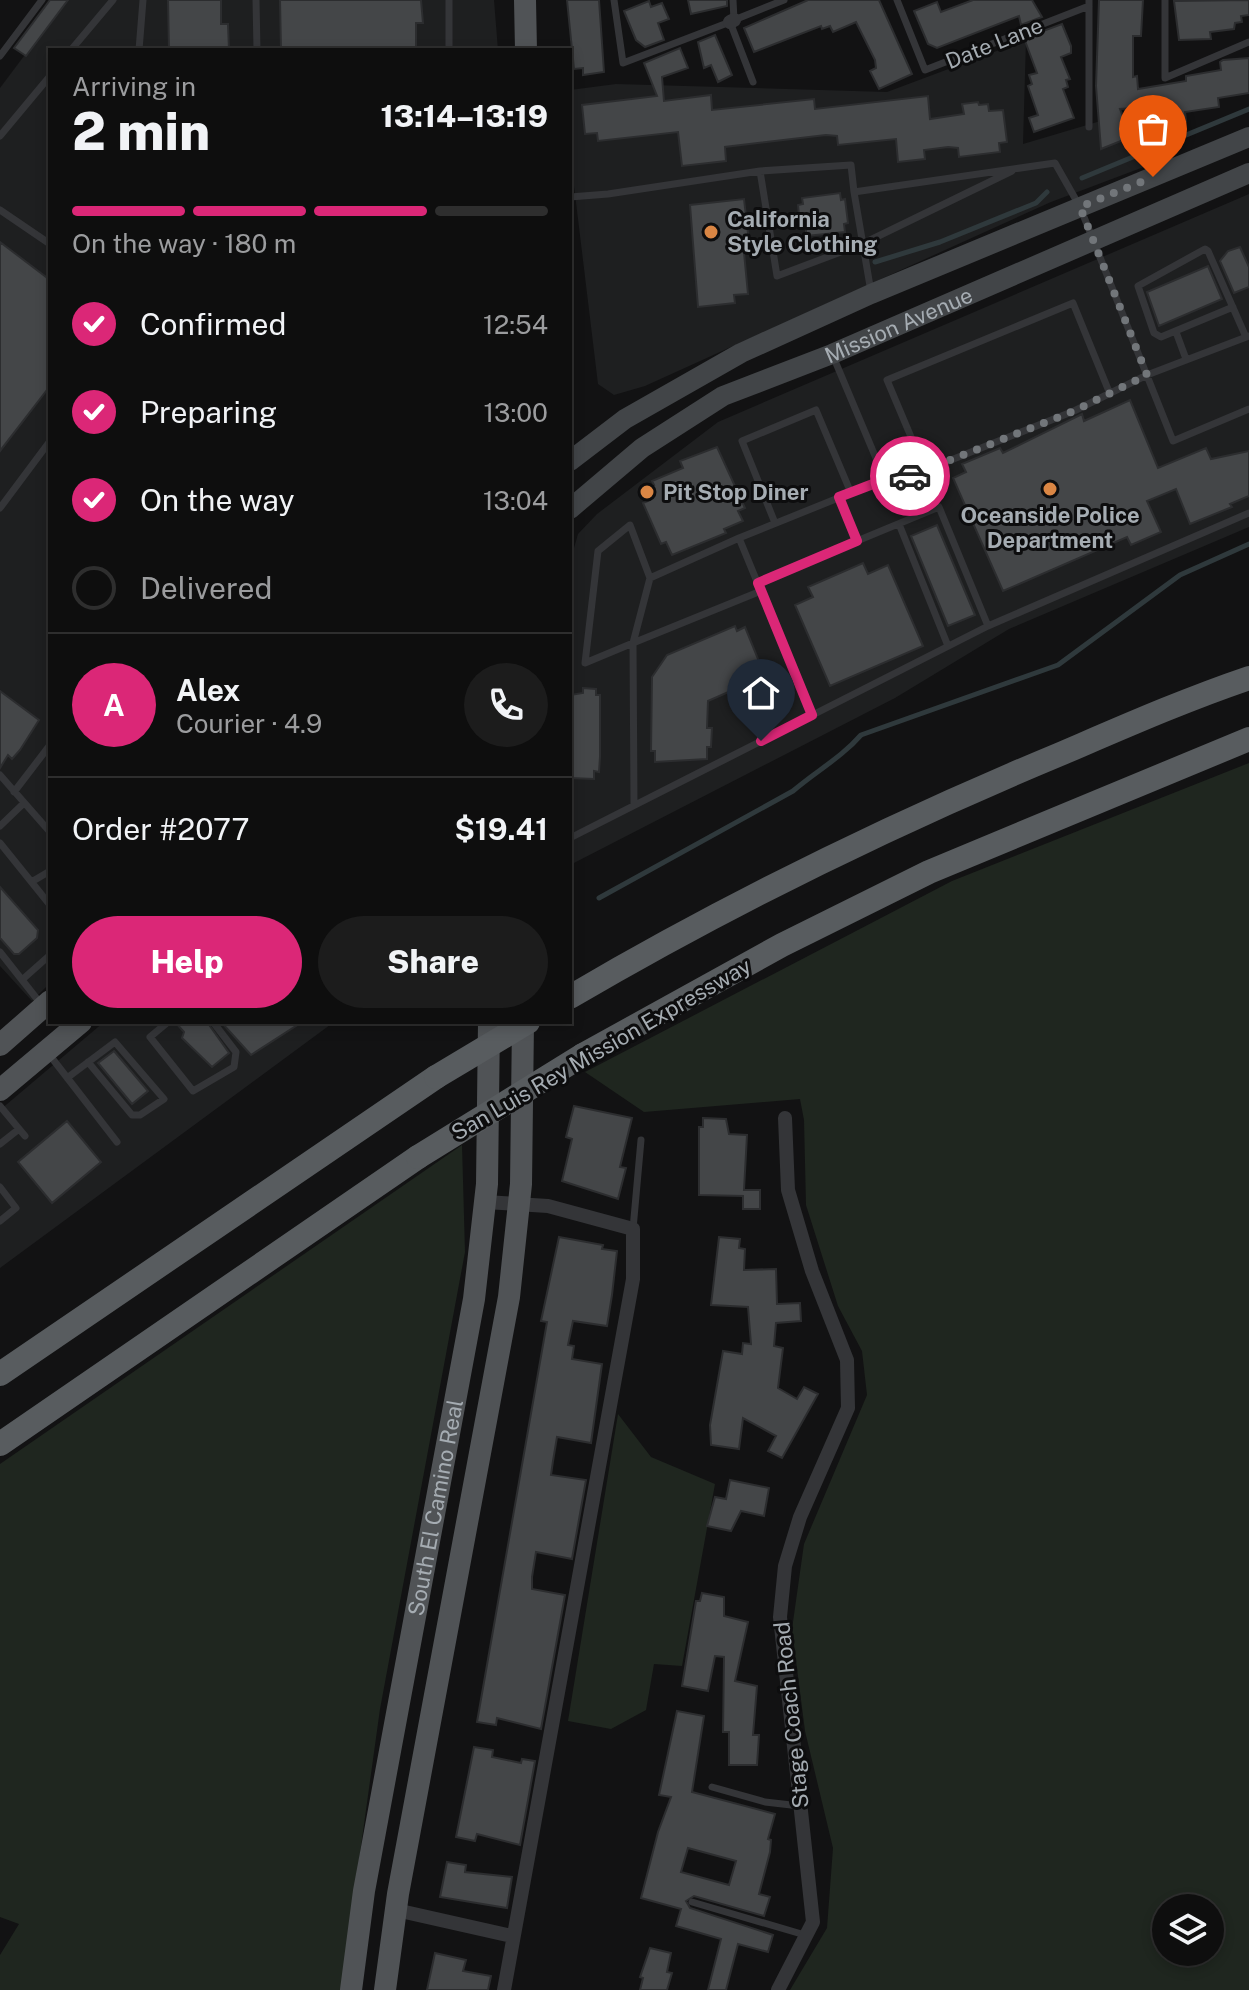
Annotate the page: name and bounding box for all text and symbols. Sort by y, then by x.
street label: Date Lane [942,12,1046,74]
text: Arriving in [72,71,196,102]
pin [1119,95,1187,177]
text: 13:14–13:19 [381,98,548,134]
text: 2 min [72,101,210,162]
icon: bag [1131,107,1175,151]
place label: California Style Clothing [727,206,877,257]
marker: California Style Clothing [702,223,720,241]
text: On the way · 180 m [72,228,296,259]
street label: Mission Avenue [821,282,977,369]
icon: check [72,302,116,346]
text: Confirmed [140,306,286,342]
text: 12:54 [483,309,548,340]
icon: check [72,390,116,434]
text: Preparing [140,394,277,430]
text: 13:00 [484,397,548,428]
courier [870,436,950,516]
icon: car [888,454,932,498]
icon: check [72,478,116,522]
place label: Pit Stop Diner [663,479,809,505]
marker: Oceanside Police Department [1041,480,1059,498]
text: On the way [140,482,294,518]
marker: Pit Stop Diner [638,483,656,501]
text: 13:04 [483,485,548,516]
place label: Oceanside Police Department [960,502,1140,553]
text: Delivered [140,570,272,606]
pin [727,659,795,741]
button: phone [464,663,548,747]
icon: home [739,671,783,715]
text: Alex [176,672,240,708]
text: A [103,687,125,723]
text: Courier · 4.9 [176,708,322,739]
text: Order #2077 [72,811,249,847]
text: $19.41 [454,811,548,847]
button: Help [72,916,302,1008]
button: Share [318,916,548,1008]
street label: San Luis Rey Mission Expressway [447,952,756,1146]
street label: South El Camino Real [402,1397,468,1618]
street label: Stage Coach Road [768,1620,814,1810]
map controls [1152,1894,1224,1966]
button: layers [1152,1894,1224,1966]

